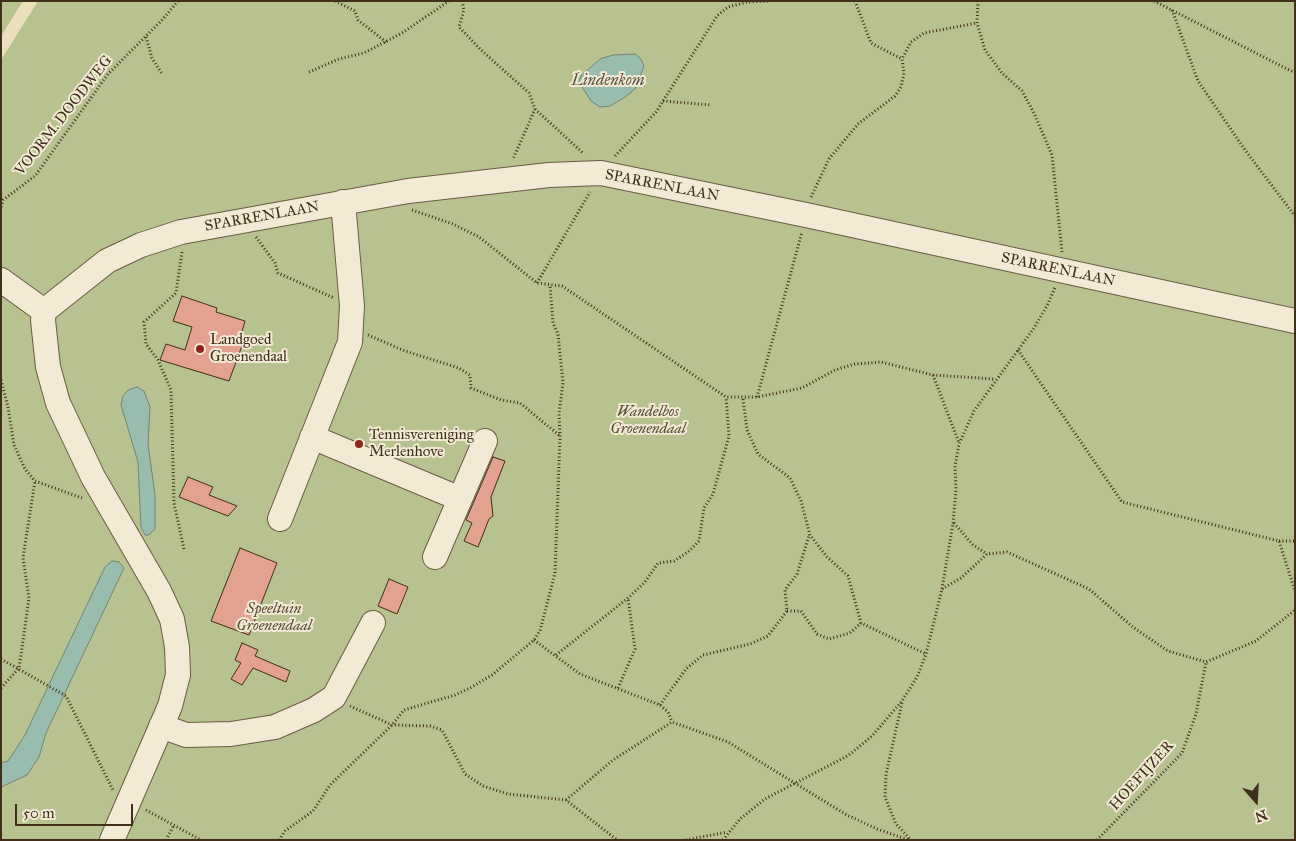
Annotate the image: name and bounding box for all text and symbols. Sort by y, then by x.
street label: VOORM. DOODWEG [12,52,116,180]
water label: Lindenkom [571,71,645,91]
street label: SPARRENLAAN [603,166,721,206]
street label: SPARRENLAAN [203,198,321,236]
street label: SPARRENLAAN [999,249,1117,291]
place label: Landgoed Groenendaal [210,331,287,366]
marker: Landgoed Groenendaal [194,343,206,355]
park label: Wandelbos Groenendaal [610,403,686,438]
place label: Tennisvereniging Merlenhove [369,426,474,461]
marker: Tennisvereniging Merlenhove [353,438,365,450]
park label: Speeltuin Groenendaal [236,600,312,635]
street label: HOEFIJZER [1106,737,1178,815]
north arrow [1231,776,1281,826]
scale bar [18,794,135,826]
text: 50 m [23,804,55,822]
text: N [1253,806,1269,826]

